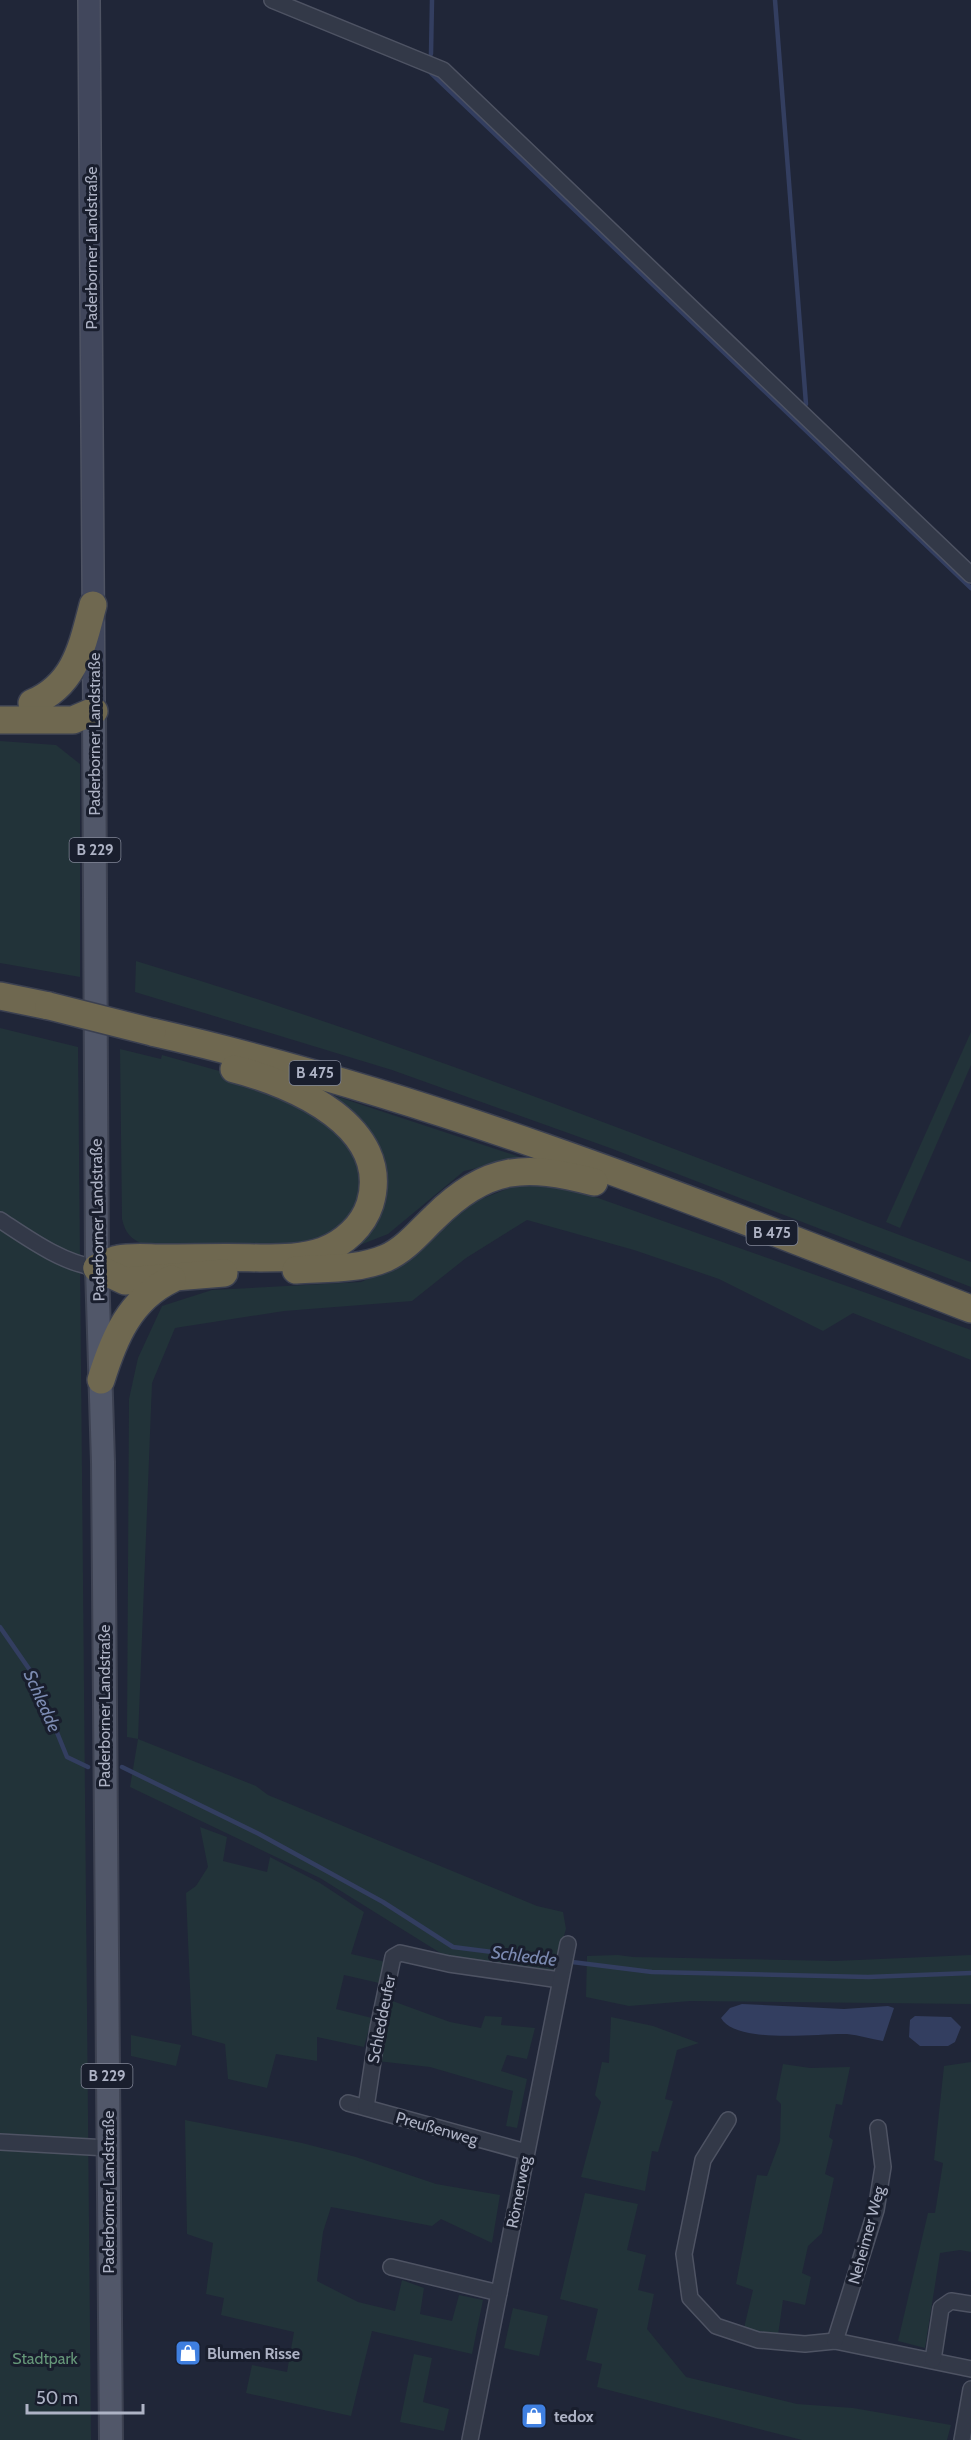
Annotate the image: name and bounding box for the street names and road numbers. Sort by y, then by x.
street label: Paderborner Landstraße [82,167,101,329]
street label: Paderborner Landstraße [85,653,104,815]
road number: B 229 [70,838,121,862]
road number: B 475 [290,1061,340,1085]
street label: Paderborner Landstraße [87,1138,108,1302]
road number: B 475 [746,1221,798,1245]
street label: Paderborner Landstraße [95,1625,114,1787]
street label: Schleddeufer [364,1972,400,2065]
road number: B 229 [82,2064,132,2088]
street label: Preußenweg [394,2108,481,2150]
street label: Paderborner Landstraße [99,2111,118,2273]
street label: Römerweg [502,2153,535,2230]
street label: Neheimer Weg [844,2183,889,2286]

